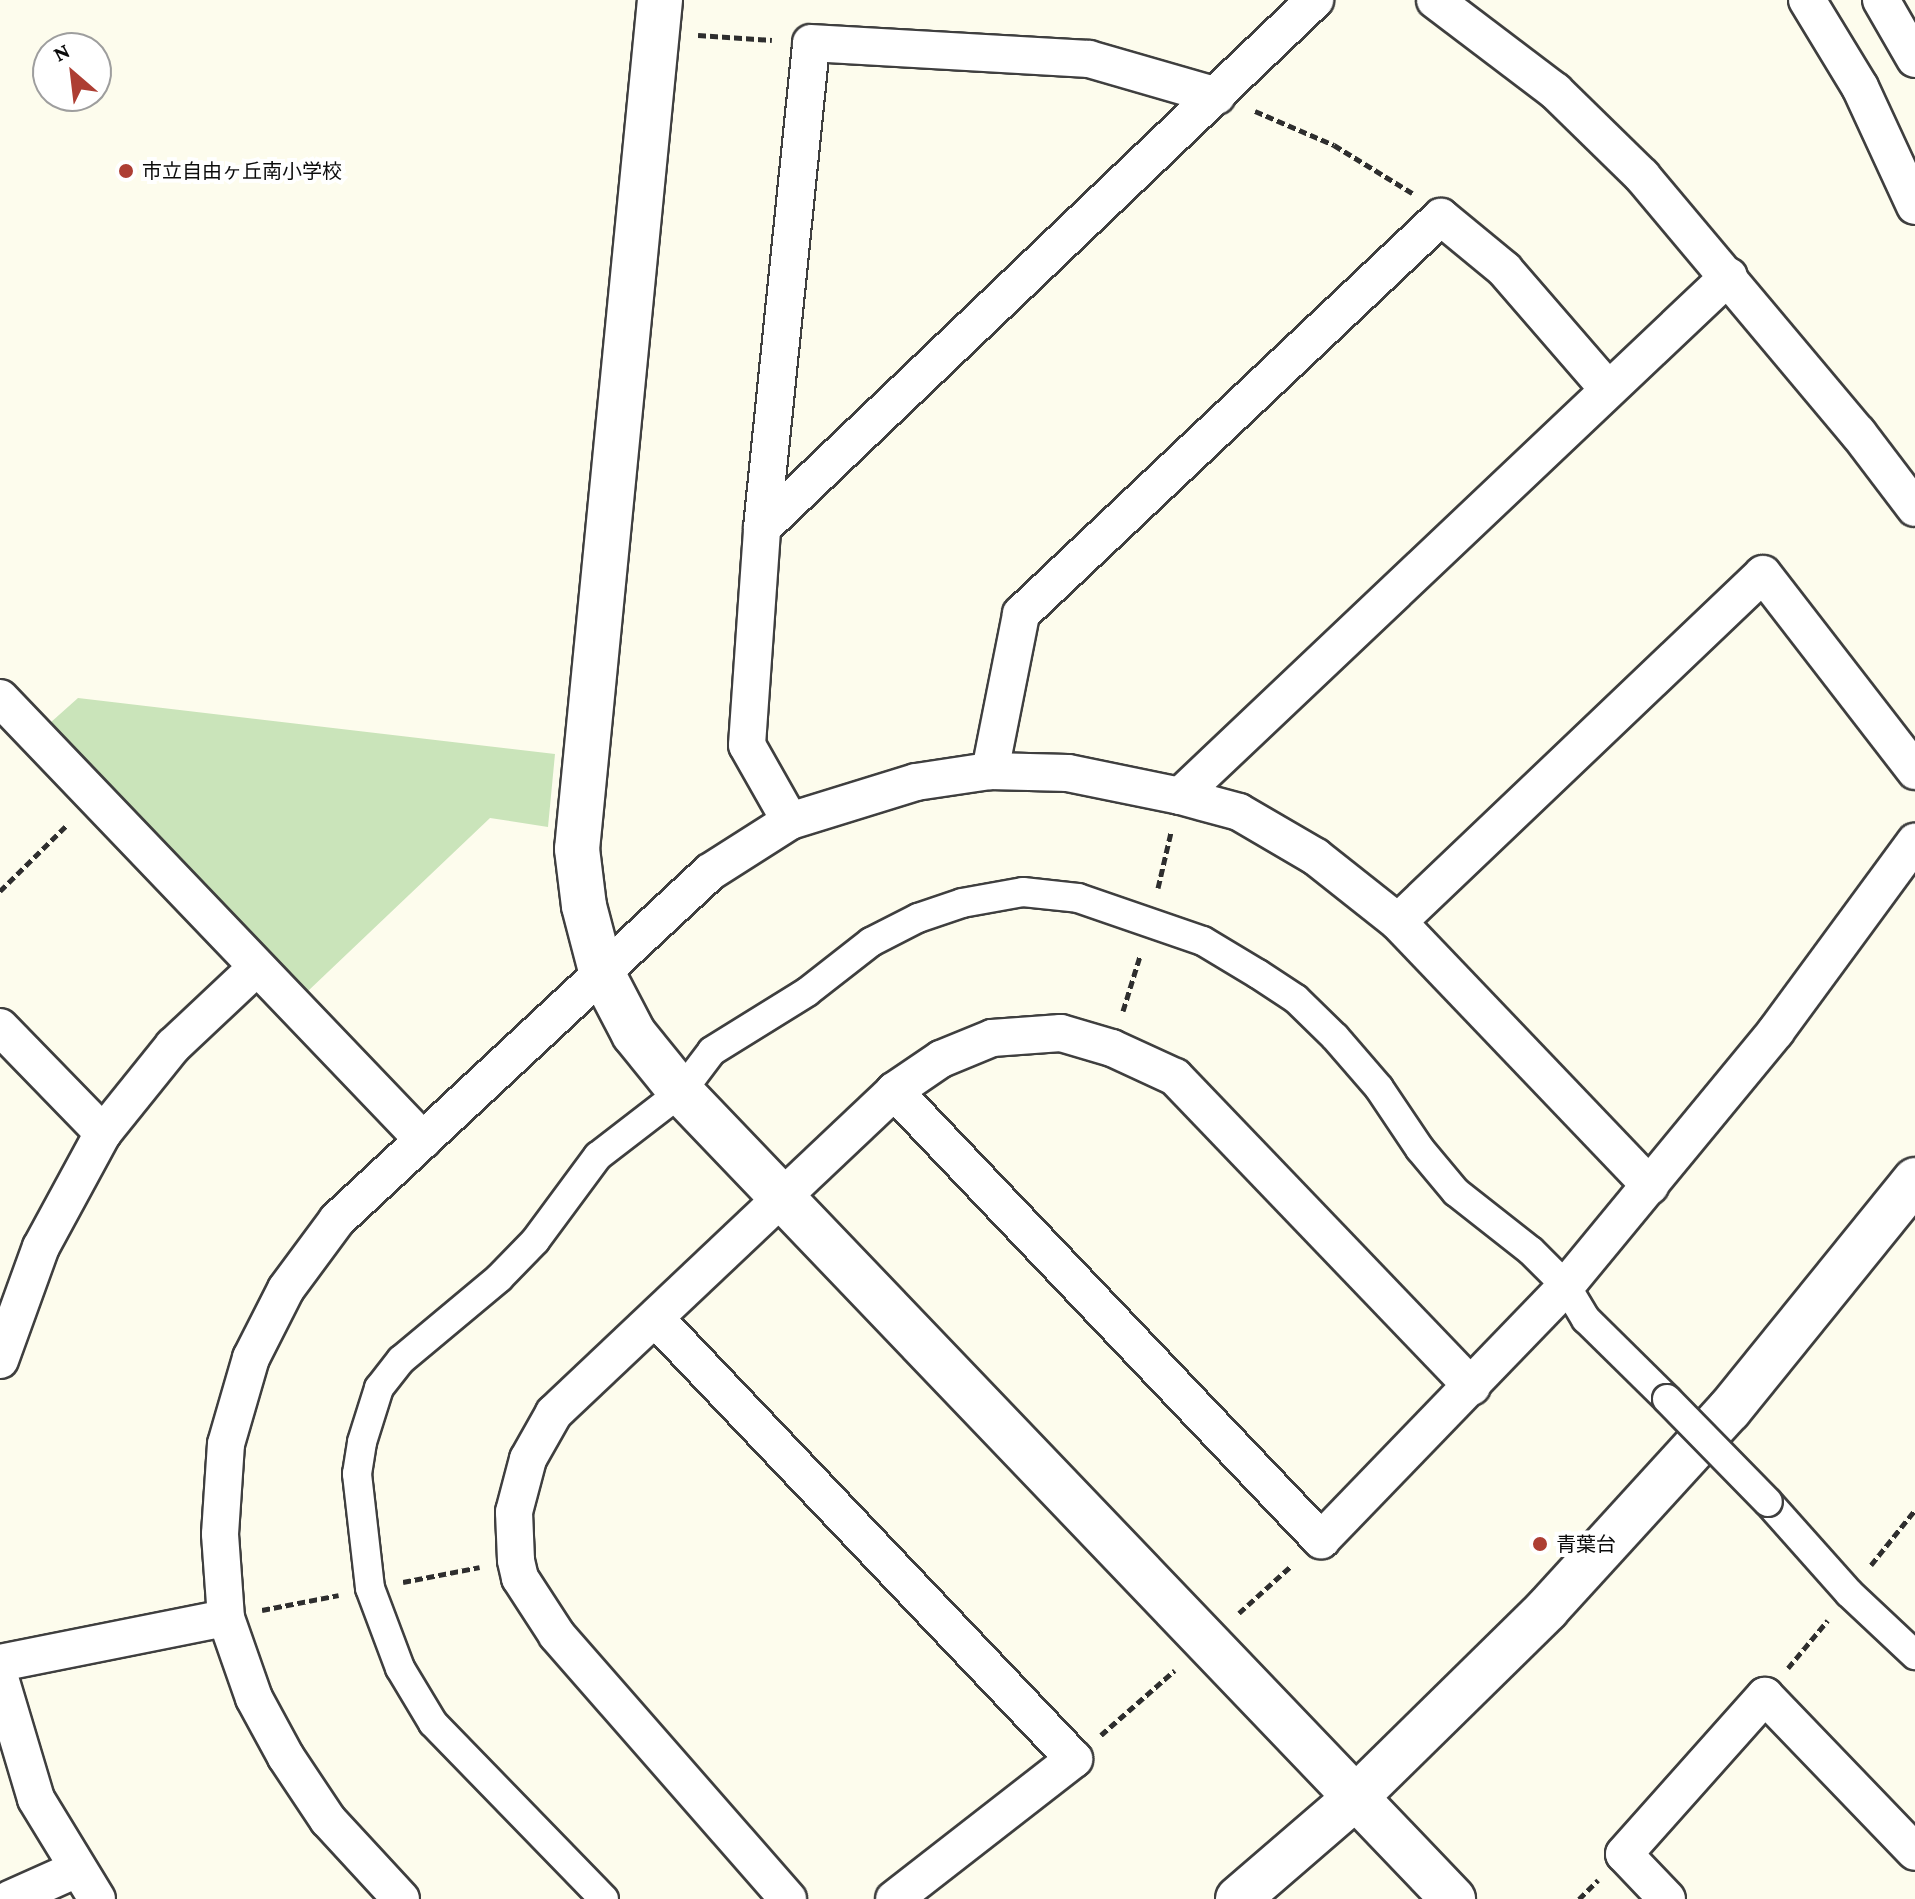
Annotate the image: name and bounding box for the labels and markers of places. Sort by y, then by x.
place label: 市立自由ヶ丘南小学校 [142,159,342,183]
marker: 市立自由ヶ丘南小学校 [117,162,135,180]
place label: 青葉台 [1556,1532,1616,1556]
marker: 青葉台 [1531,1535,1549,1553]

